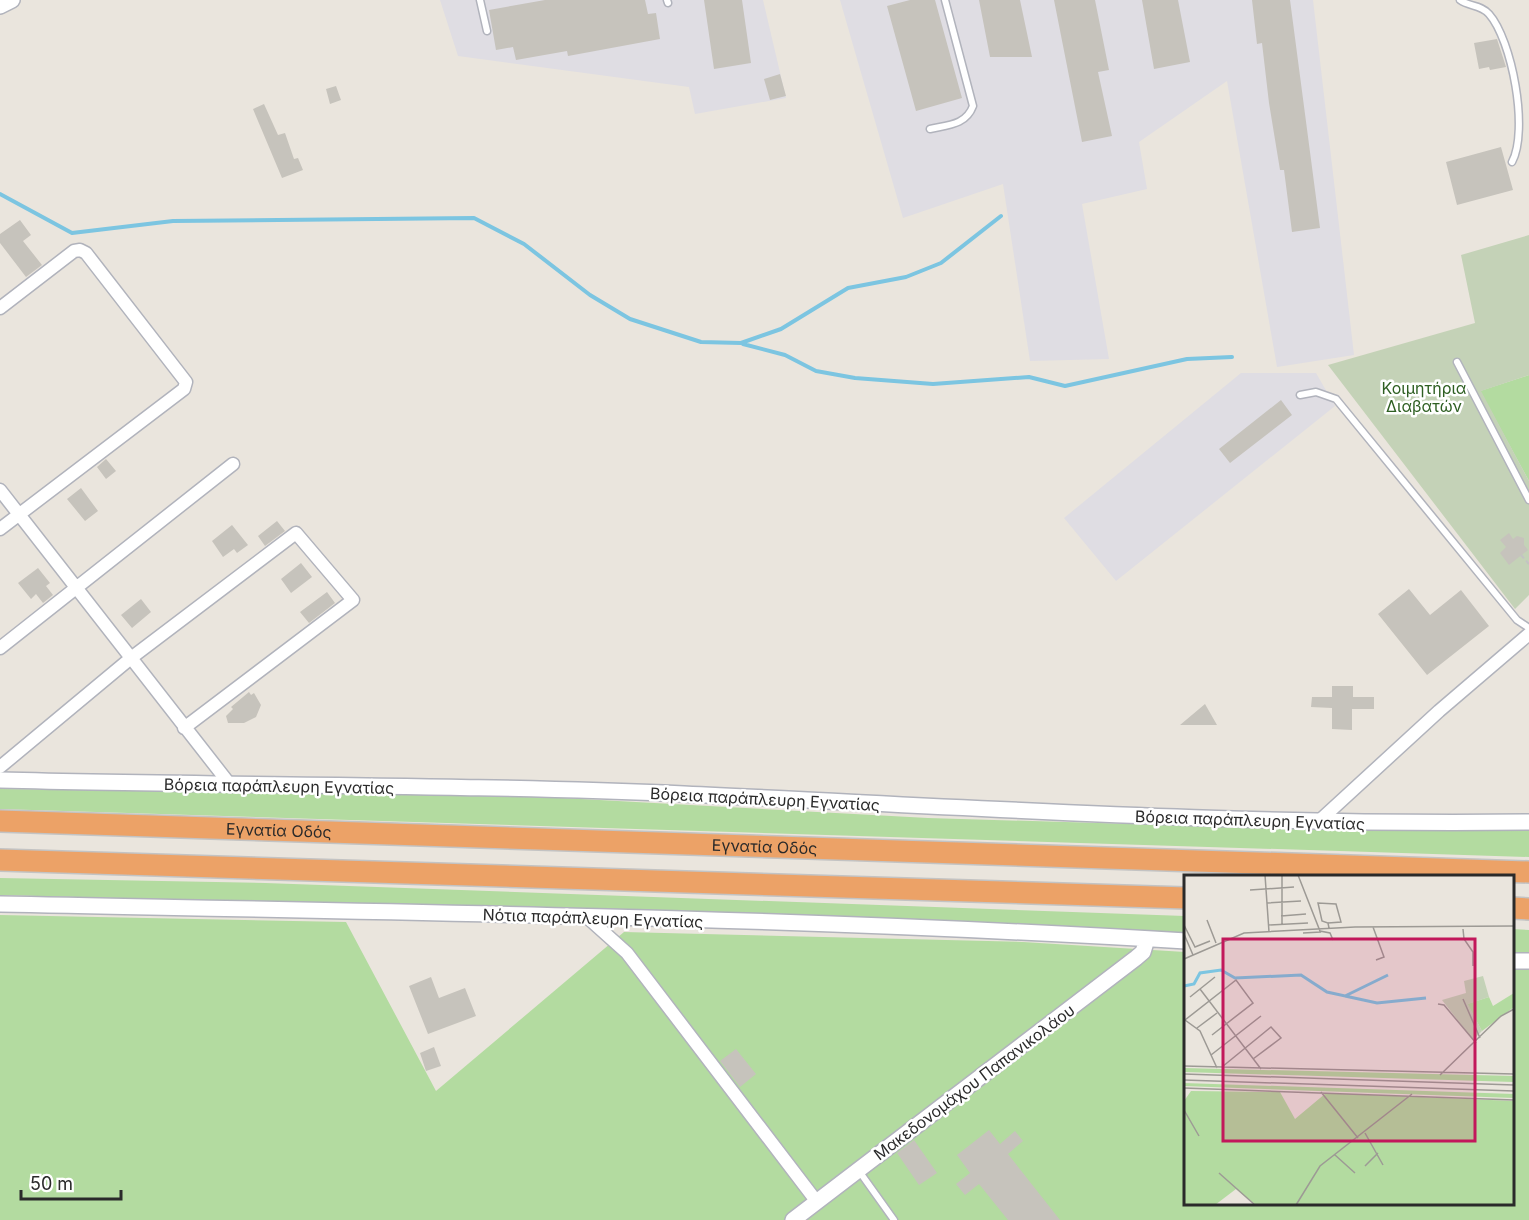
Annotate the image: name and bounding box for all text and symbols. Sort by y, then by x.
park label: Κοιμητήρια Διαβατών [1382,378,1466,416]
street label: Βόρεια παράπλευρη Εγνατίας [164,774,394,798]
street label: Βόρεια παράπλευρη Εγνατίας [650,783,880,815]
street label: Βόρεια παράπλευρη Εγνατίας [1135,806,1365,834]
street label: Εγνατία Οδός [226,819,332,842]
street label: Εγνατία Οδός [711,835,818,858]
inset map [1184,875,1514,1205]
street label: Νότια παράπλευρη Εγνατίας [482,904,704,932]
street label: Μακεδονομάχου Παπανικολάου [870,1000,1078,1164]
scale bar [21,1163,122,1201]
text: 50 m [30,1173,73,1194]

